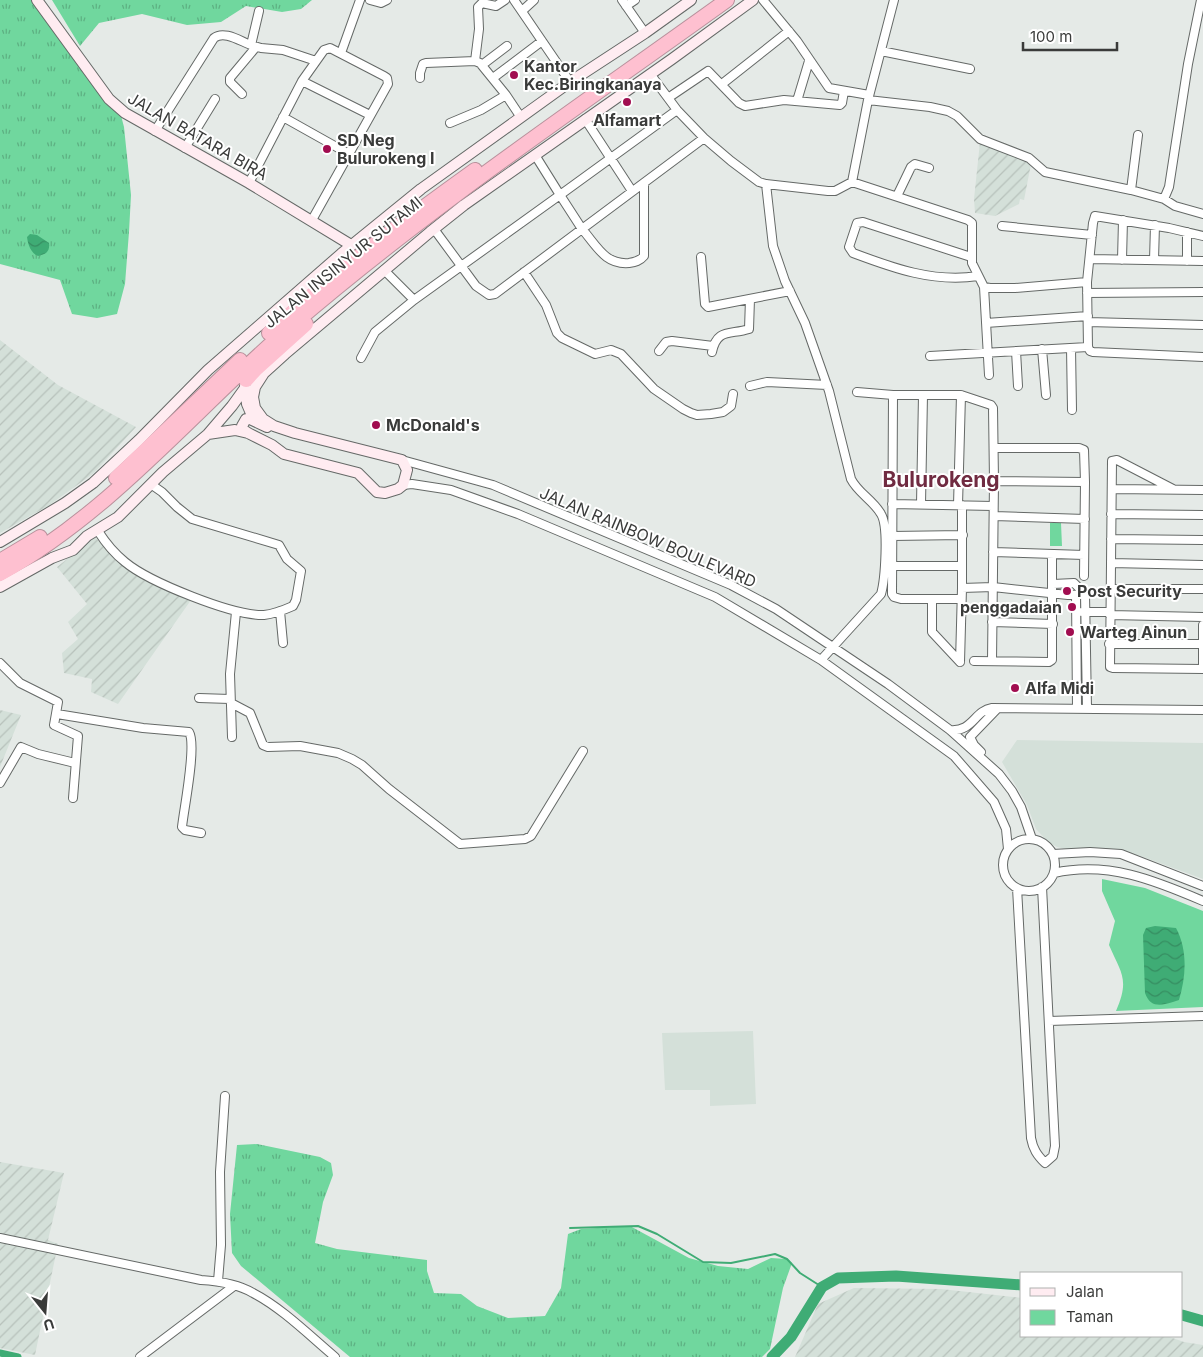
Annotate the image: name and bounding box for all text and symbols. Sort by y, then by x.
scale bar [1023,20,1117,52]
text: 100 m [1030,27,1072,46]
place label: Kantor Kec.Biringkanaya [524,56,661,94]
marker: Kantor Kec.Biringkanaya [508,69,520,81]
street label: JALAN BATARA BIRA [124,88,272,184]
marker: Alfamart [621,96,633,108]
place label: Alfamart [593,110,661,130]
place label: SD Neg Bulurokeng I [337,130,435,168]
marker: SD Neg Bulurokeng I [321,143,333,155]
street label: JALAN INSINYUR SUTAMI [260,192,426,332]
place label: McDonald's [386,415,480,435]
marker: McDonald's [370,419,382,431]
district label: Bulurokeng [882,467,1000,492]
street label: JALAN RAINBOW BOULEVARD [537,482,759,592]
place label: Post Security [1077,581,1182,601]
marker: Post Security [1061,585,1073,597]
place label: penggadaian [960,597,1062,617]
marker: penggadaian [1066,601,1078,613]
place label: Warteg Ainun [1080,622,1187,642]
marker: Warteg Ainun [1064,626,1076,638]
place label: Alfa Midi [1025,678,1094,698]
marker: Alfa Midi [1009,682,1021,694]
legend [1020,1272,1183,1337]
text: Jalan [1066,1282,1104,1301]
north arrow [20,1287,70,1337]
text: Taman [1066,1307,1113,1326]
text: U [42,1315,56,1335]

